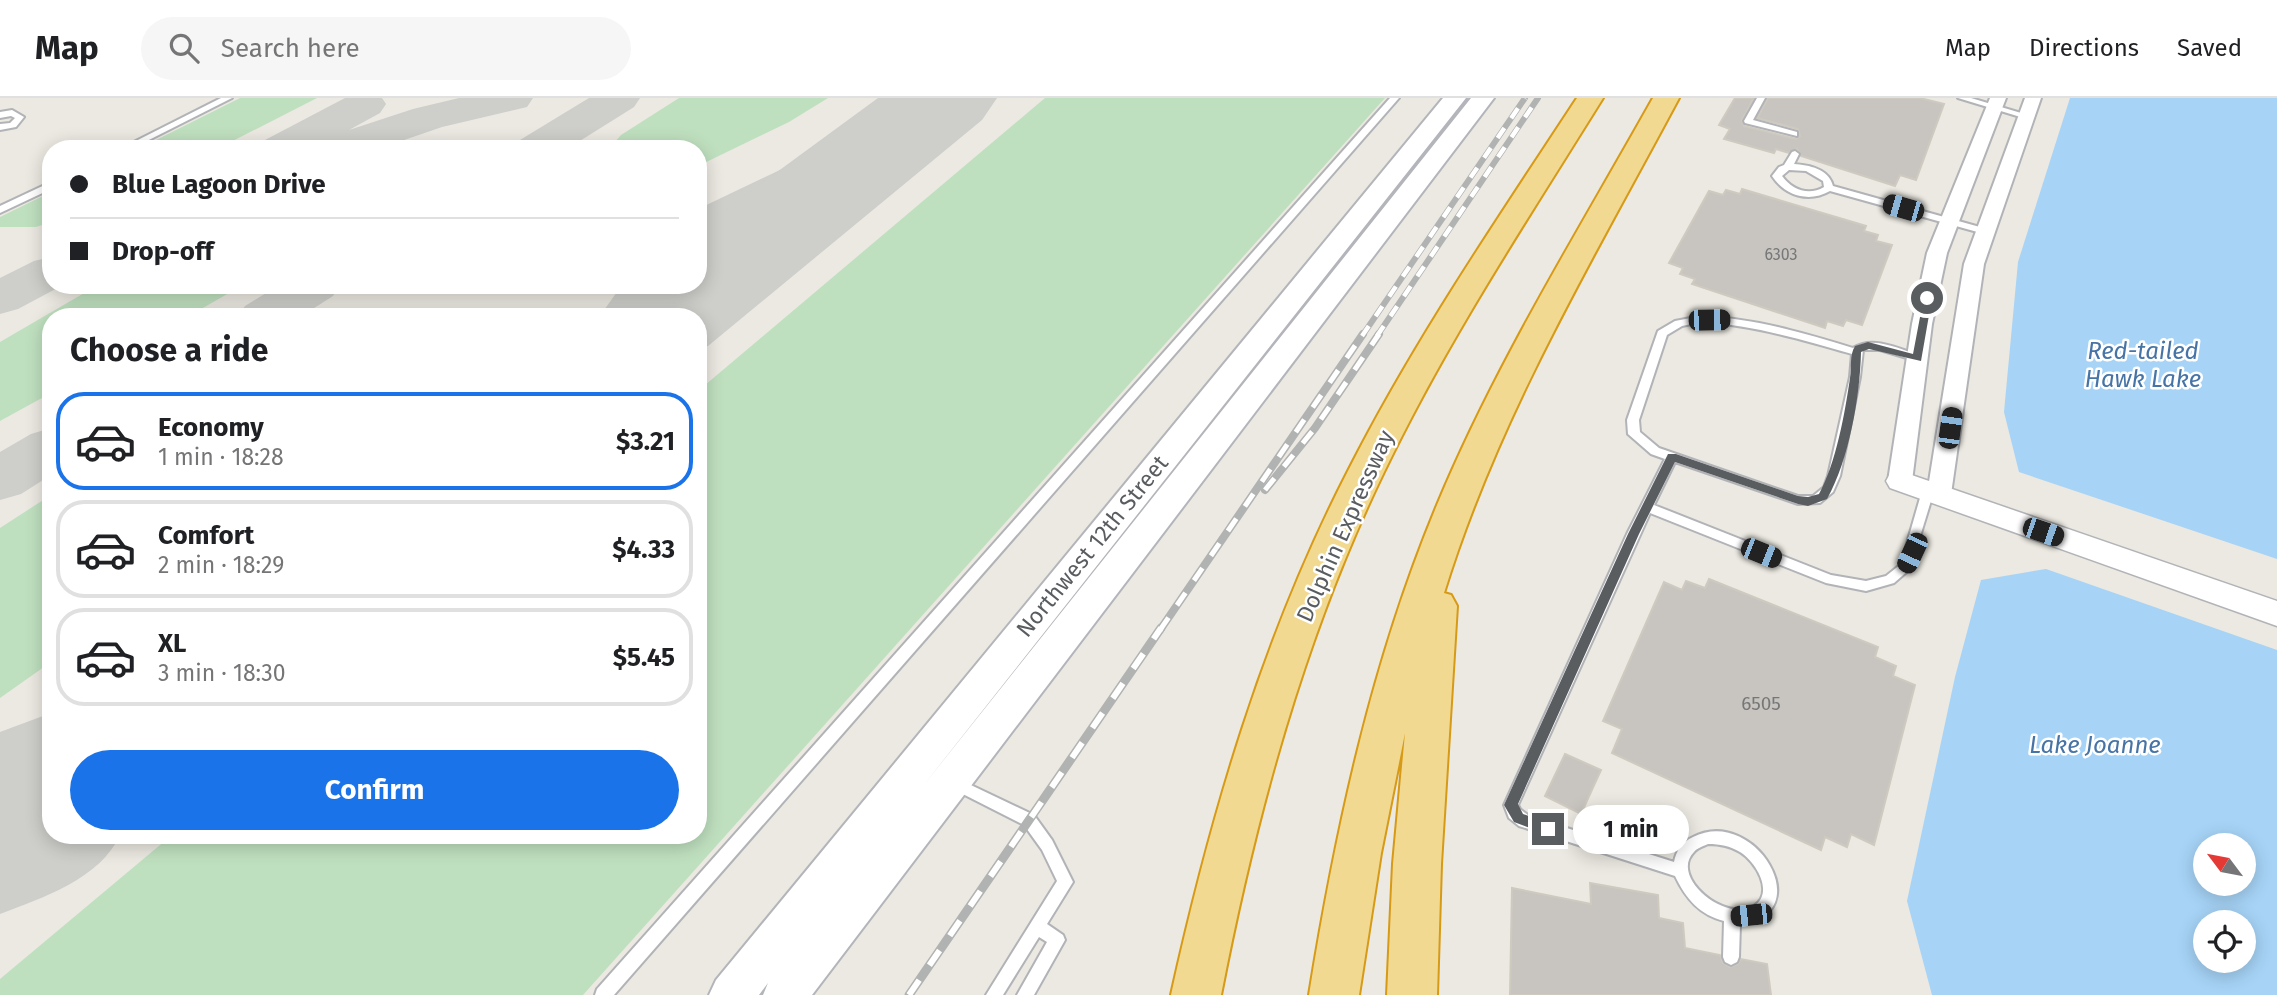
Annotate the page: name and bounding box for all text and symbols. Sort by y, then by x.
search box [141,17,631,80]
text: Map [35,28,99,68]
icon: search [165,29,203,67]
text: Search here [221,33,360,64]
text: Map [1945,34,1991,62]
text: Directions [2029,34,2139,62]
text: Saved [2177,34,2242,62]
text: Blue Lagoon Drive [112,169,326,200]
car [1880,192,1927,224]
text: Drop-off [112,236,214,267]
house number: 6303 [1764,245,1798,264]
route start [1911,282,1943,314]
car [1688,309,1731,331]
text: Choose a ride [70,331,268,369]
water label: Red-tailed Hawk Lake [2085,337,2201,393]
car [1937,406,1964,450]
icon: car [74,410,137,473]
text: Economy [158,412,264,443]
street label: Dolphin Expressway [1290,425,1400,626]
text: $3.21 [616,426,675,457]
text: 1 min · 18:28 [158,443,284,471]
street label: Northwest 12th Street [1010,449,1174,642]
car [2020,515,2067,549]
icon: car [74,518,137,581]
text: Comfort [158,520,254,551]
car [1894,530,1931,576]
text: $4.33 [612,534,675,565]
car [1738,535,1785,571]
text: 2 min · 18:29 [158,551,284,579]
icon: car [74,626,137,689]
text: XL [158,628,186,659]
text: $5.45 [613,642,675,673]
text: 3 min · 18:30 [158,659,286,687]
house number: 6505 [1741,692,1781,715]
water label: Lake Joanne [2029,731,2161,759]
button: Confirm [70,750,679,830]
callout: 1 min [1572,804,1688,854]
route end [1532,813,1564,845]
text: 1 min [1603,815,1659,843]
north arrow [2193,833,2256,896]
map controls [2193,833,2256,973]
car [1730,902,1773,928]
button: locate [2193,910,2256,973]

